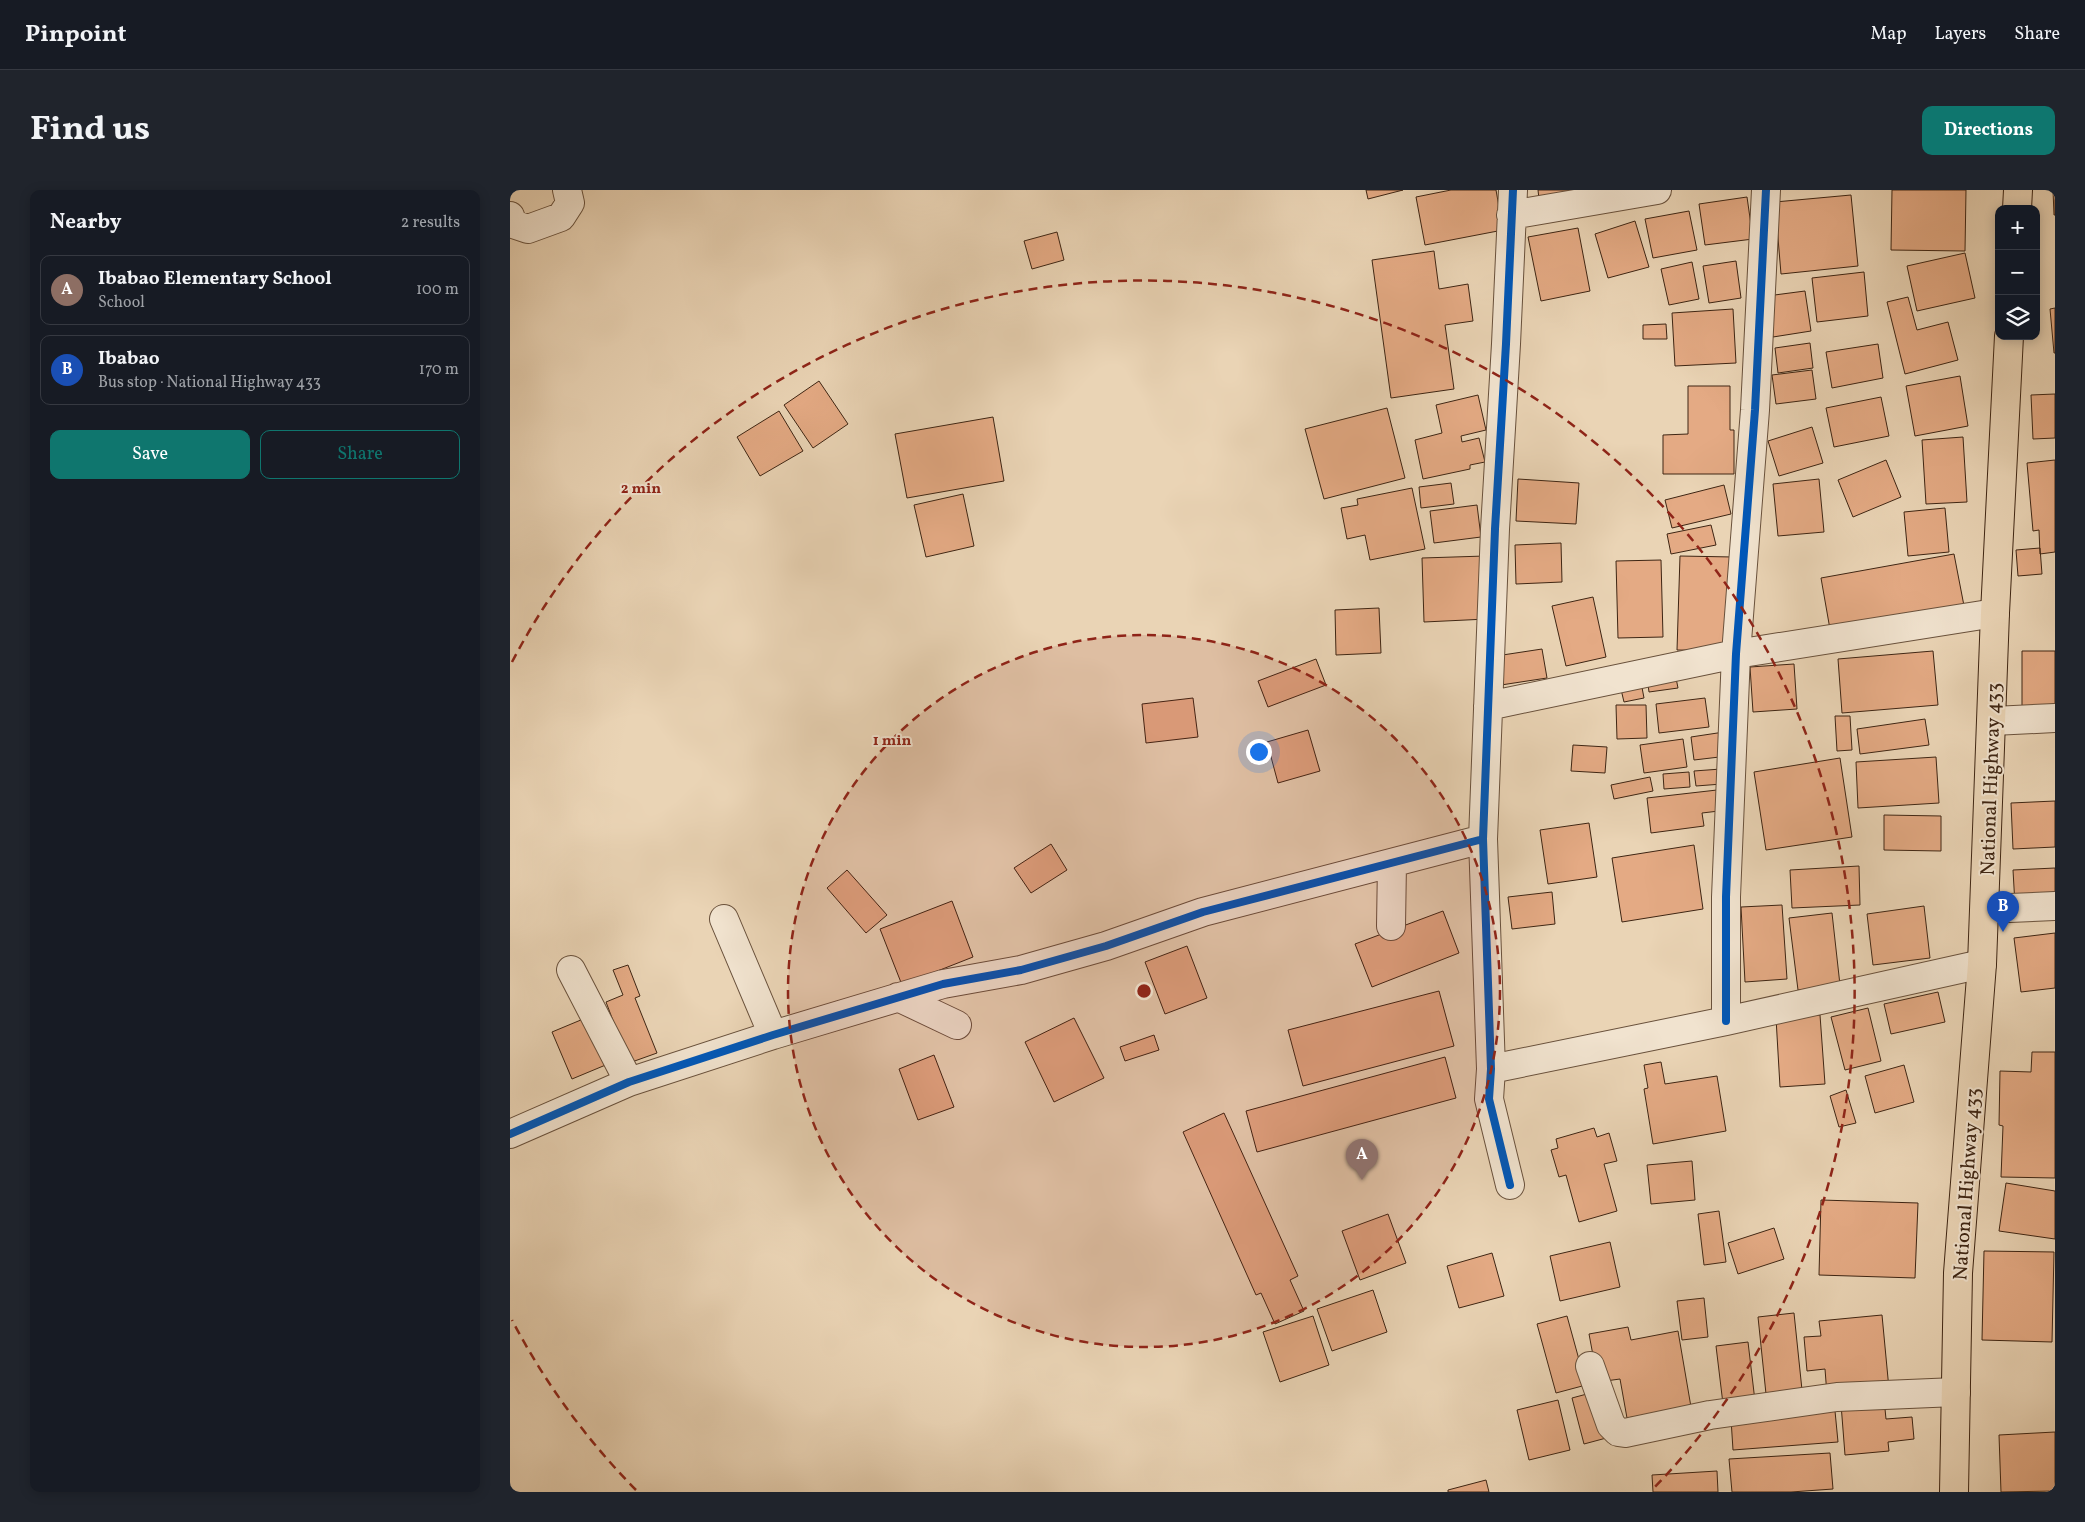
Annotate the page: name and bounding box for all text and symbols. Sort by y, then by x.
text: Pinpoint [25,18,127,52]
text: Map [1870,22,1906,47]
text: Layers [1934,22,1986,47]
text: Share [2014,22,2060,47]
text: Find us [30,106,150,154]
button: Directions [1922,106,2055,155]
map controls [1995,205,2040,340]
button: + [1995,205,2040,250]
text: Nearby [50,208,121,237]
text: 2 results [401,212,460,234]
button: − [1995,250,2040,295]
text: Ibabao Elementary School [98,266,332,292]
text: A [61,279,73,301]
text: 100 m [416,279,459,301]
text: School [98,292,145,314]
button: layers [1995,295,2040,340]
text: Ibabao [98,346,160,372]
text: B [62,359,72,381]
text: 170 m [419,359,459,381]
text: Bus stop · National Highway 433 [98,372,321,394]
button: Save [50,430,250,479]
button: Share [260,430,460,479]
text: 2 min [621,479,661,500]
street label: National Highway 433 [1975,682,2009,876]
text: 1 min [873,731,911,752]
your location [1246,739,1272,765]
pin: B [1987,891,2019,932]
centre of rings [1135,982,1153,1000]
street label: National Highway 433 [1947,1087,1989,1281]
pin: A [1346,1139,1378,1180]

